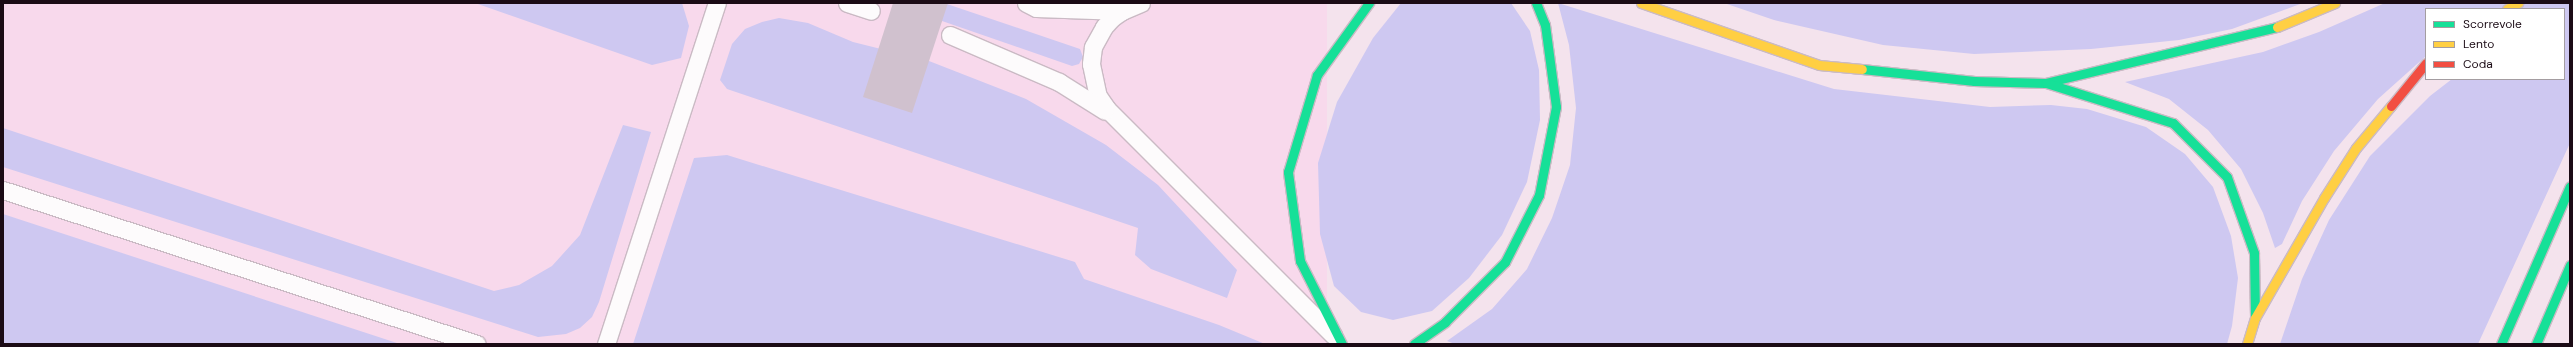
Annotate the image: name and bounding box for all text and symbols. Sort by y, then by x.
legend [2425,8,2565,80]
text: Scorrevole [2463,16,2522,32]
text: Lento [2463,36,2494,52]
text: Coda [2463,56,2493,72]

